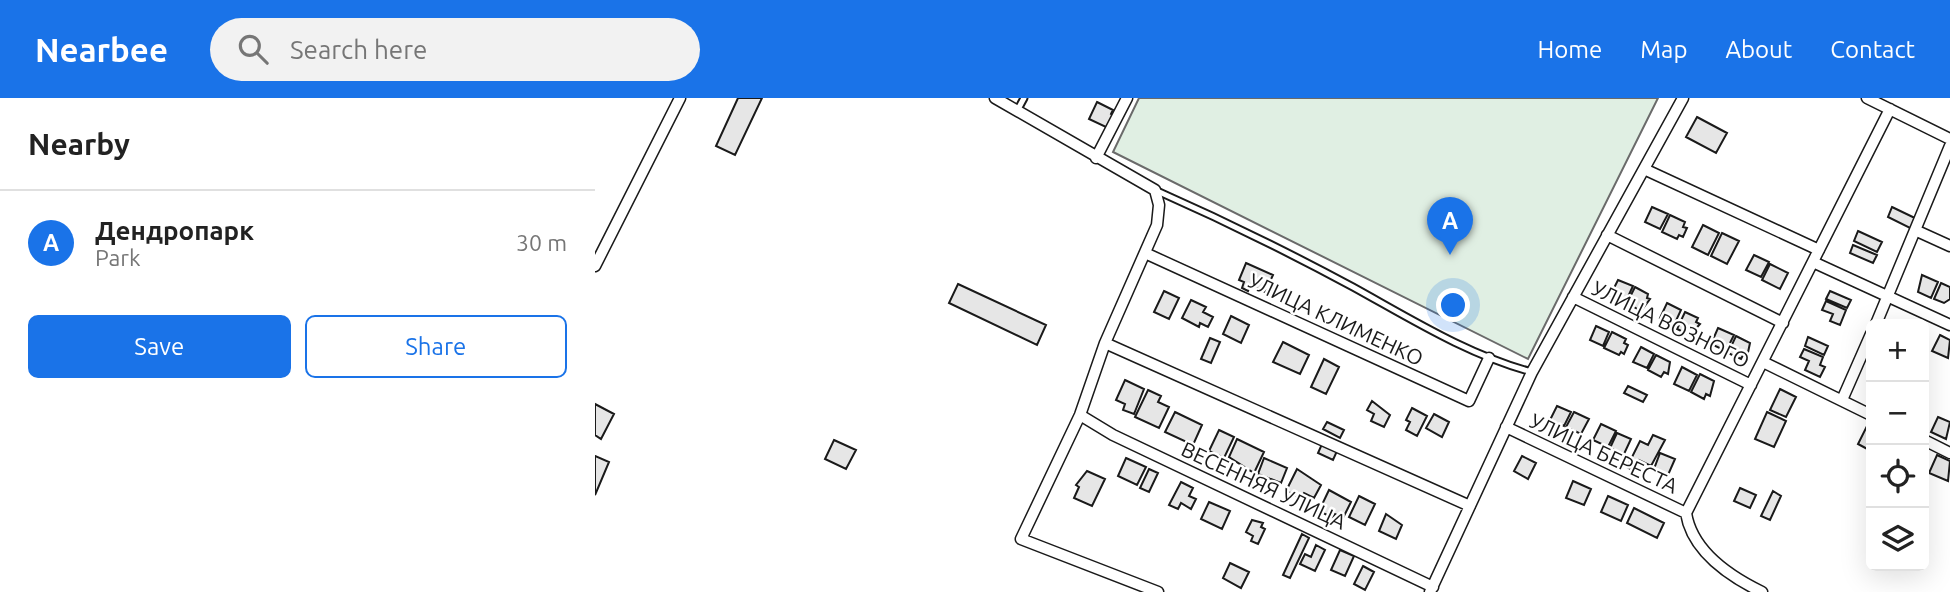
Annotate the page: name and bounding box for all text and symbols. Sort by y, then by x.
search box [210,18,700,81]
icon: search [234,30,272,68]
text: Nearbee [35,31,168,68]
text: Search here [290,35,427,64]
text: Home [1537,36,1602,63]
text: Map [1640,36,1687,63]
text: About [1725,36,1792,63]
text: Contact [1830,36,1915,63]
text: Nearby [28,127,130,161]
pin: A [1427,197,1473,255]
text: Дендропарк [95,216,254,245]
text: A [43,230,59,255]
text: 30 m [516,230,567,255]
text: Park [95,245,141,270]
street label: УЛИЦА КЛИМЕНКО [1245,268,1427,370]
street label: УЛИЦА ВОЗНОГО [1588,275,1754,373]
your location [1436,288,1470,322]
button: Save [28,315,291,378]
button: Share [305,315,567,378]
map controls [1866,319,1929,571]
button: + [1866,319,1929,382]
button: − [1866,382,1929,445]
street label: УЛИЦА БЕРЕСТА [1526,408,1682,498]
street label: ВЕСЕННЯЯ УЛИЦА [1178,436,1350,534]
button: locate [1866,445,1929,508]
button: layers [1866,508,1929,571]

